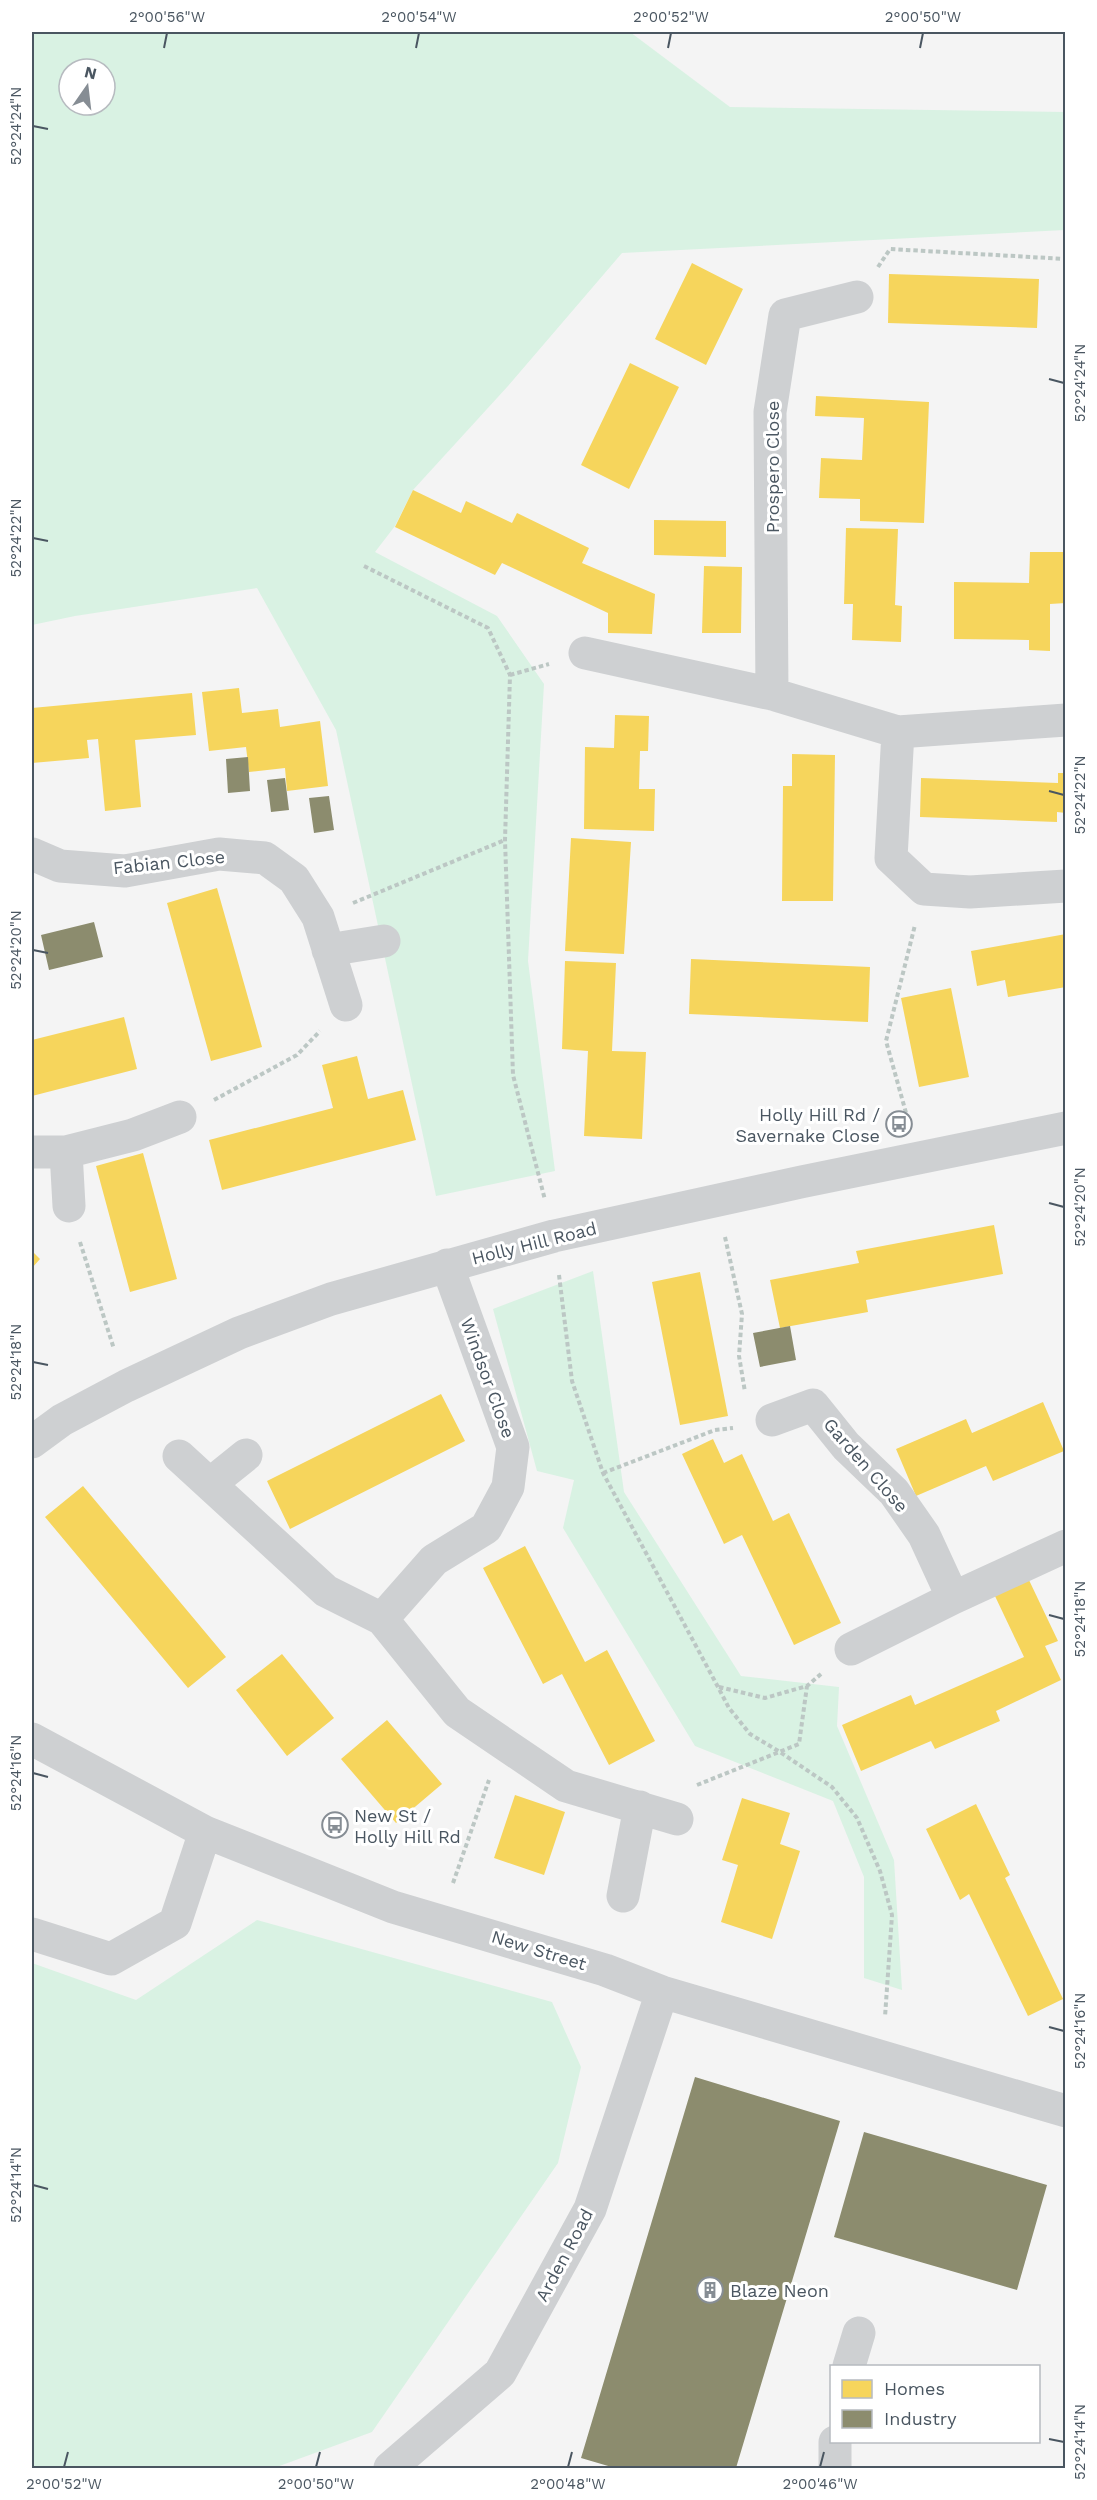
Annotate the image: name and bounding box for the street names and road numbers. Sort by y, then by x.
street label: Prospero Close [762,401,783,533]
street label: Fabian Close [112,846,226,878]
street label: Holly Hill Road [469,1217,599,1269]
street label: Windsor Close [457,1315,519,1441]
street label: Garden Close [819,1414,913,1516]
street label: New Street [489,1926,589,1975]
street label: Arden Road [531,2205,597,2305]

